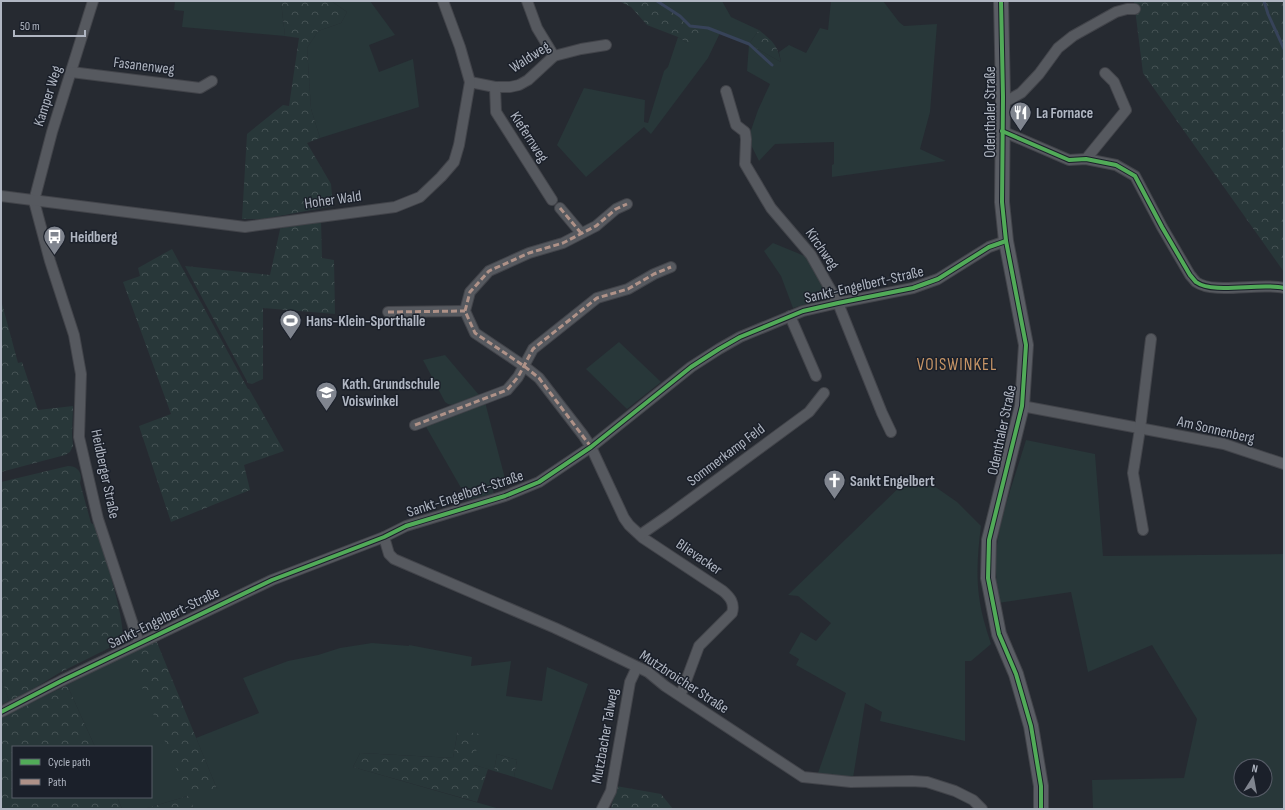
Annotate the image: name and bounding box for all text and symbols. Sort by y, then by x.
scale bar [14,12,85,38]
text: 50 m [20,19,40,34]
street label: Waldweg [506,37,554,77]
street label: Fasanenweg [112,53,176,79]
street label: Kamper Weg [29,63,67,129]
street label: Odenthaler Straße [981,66,1000,158]
restaurant icon: La Fornace [1007,100,1033,133]
place label: La Fornace [1036,104,1093,123]
street label: Kiefernweg [506,108,552,166]
street label: Hoher Wald [303,187,363,213]
bus stop icon: Heidberg [41,224,67,257]
street label: Kirchweg [801,225,843,273]
place label: Heidberg [70,228,118,247]
street label: Sankt-Engelbert-Straße [803,262,925,308]
sports icon: Hans-Klein-Sporthalle [277,308,303,341]
place label: Hans-Klein-Sporthalle [306,312,425,331]
district label: VOISWINKEL [917,355,997,375]
place label: Kath. Grundschule Voiswinkel [342,375,440,411]
school or university icon: Kath. Grundschule Voiswinkel [314,380,340,413]
street label: Odenthaler Straße [983,383,1021,477]
street label: Am Sonnenberg [1174,412,1257,448]
street label: Sommerkamp Feld [683,420,769,490]
street label: Heidberger Straße [86,428,124,520]
street label: Sankt-Engelbert-Straße [404,466,526,522]
church icon: Sankt Engelbert [822,468,848,501]
place label: Sankt Engelbert [850,472,935,491]
street label: Blievacker [672,535,726,580]
street label: Sankt-Engelbert-Straße [105,583,223,653]
street label: Mutzbroicher Straße [636,646,732,718]
street label: Mutzbacher Talweg [587,687,623,785]
legend [12,746,152,798]
text: Cycle path [48,755,90,770]
north arrow [1233,758,1273,798]
text: N [1251,762,1259,776]
text: Path [48,775,66,790]

